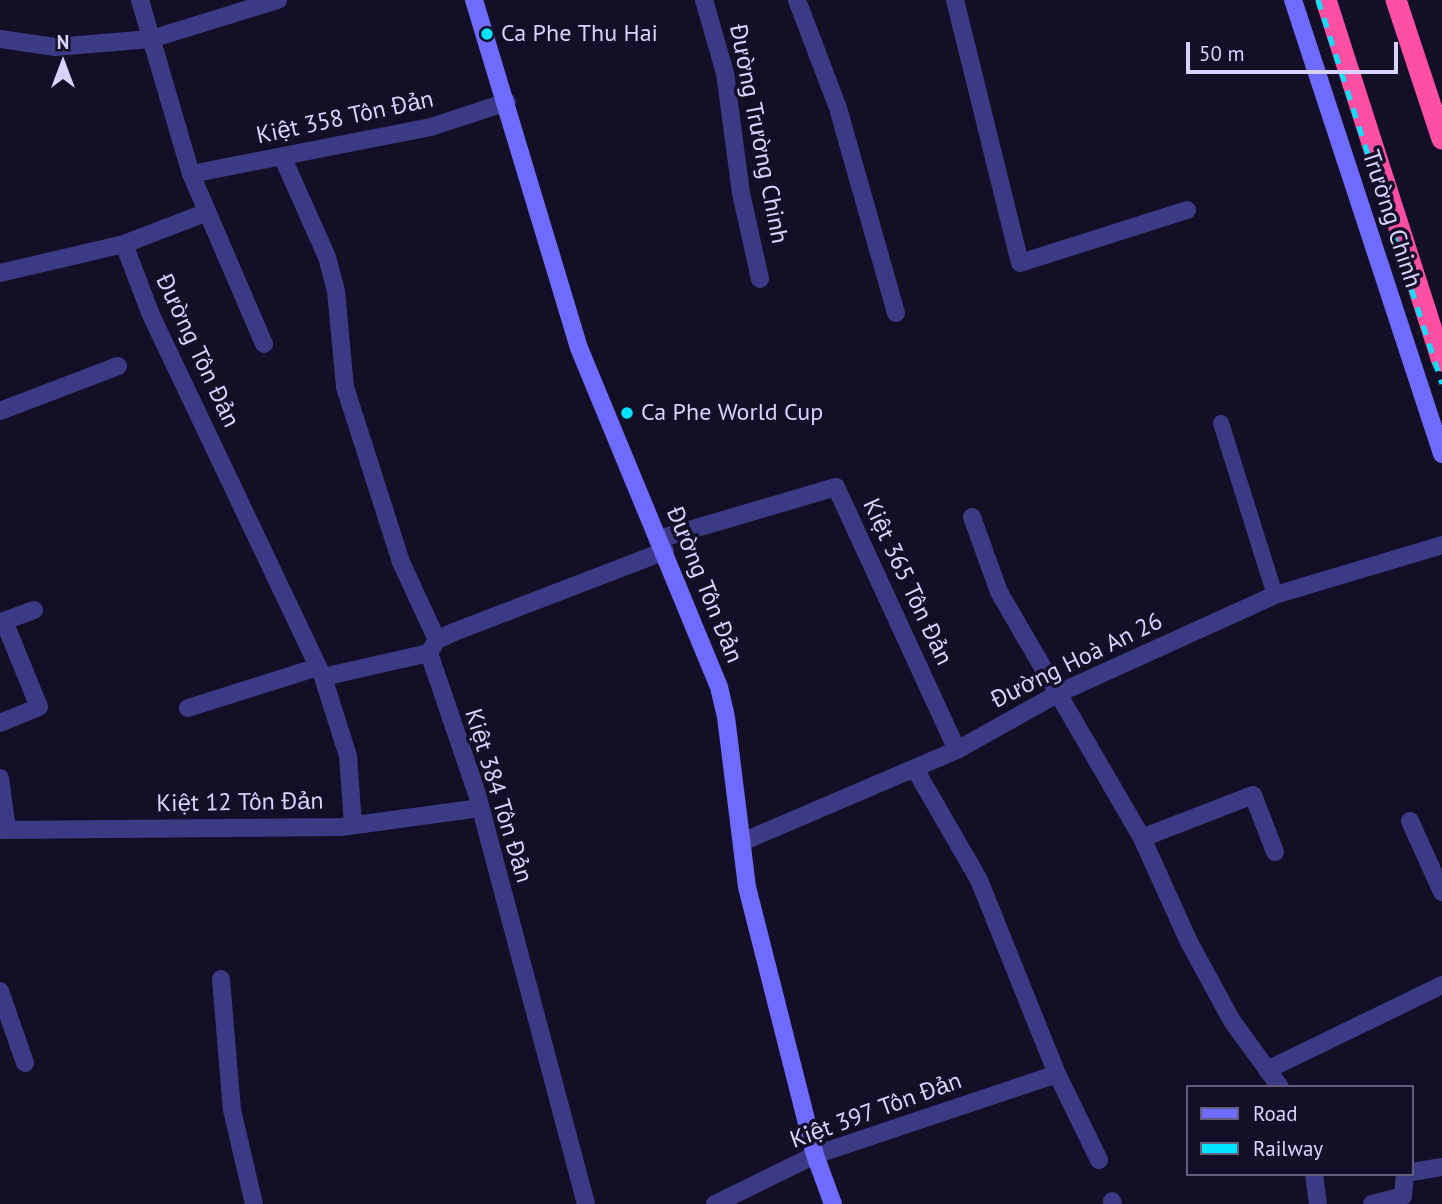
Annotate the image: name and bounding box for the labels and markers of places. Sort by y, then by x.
place label: Ca Phe Thu Hai [501,20,658,48]
marker: Ca Phe Thu Hai [479,26,495,42]
place label: Ca Phe World Cup [641,399,823,427]
marker: Ca Phe World Cup [619,405,635,421]

